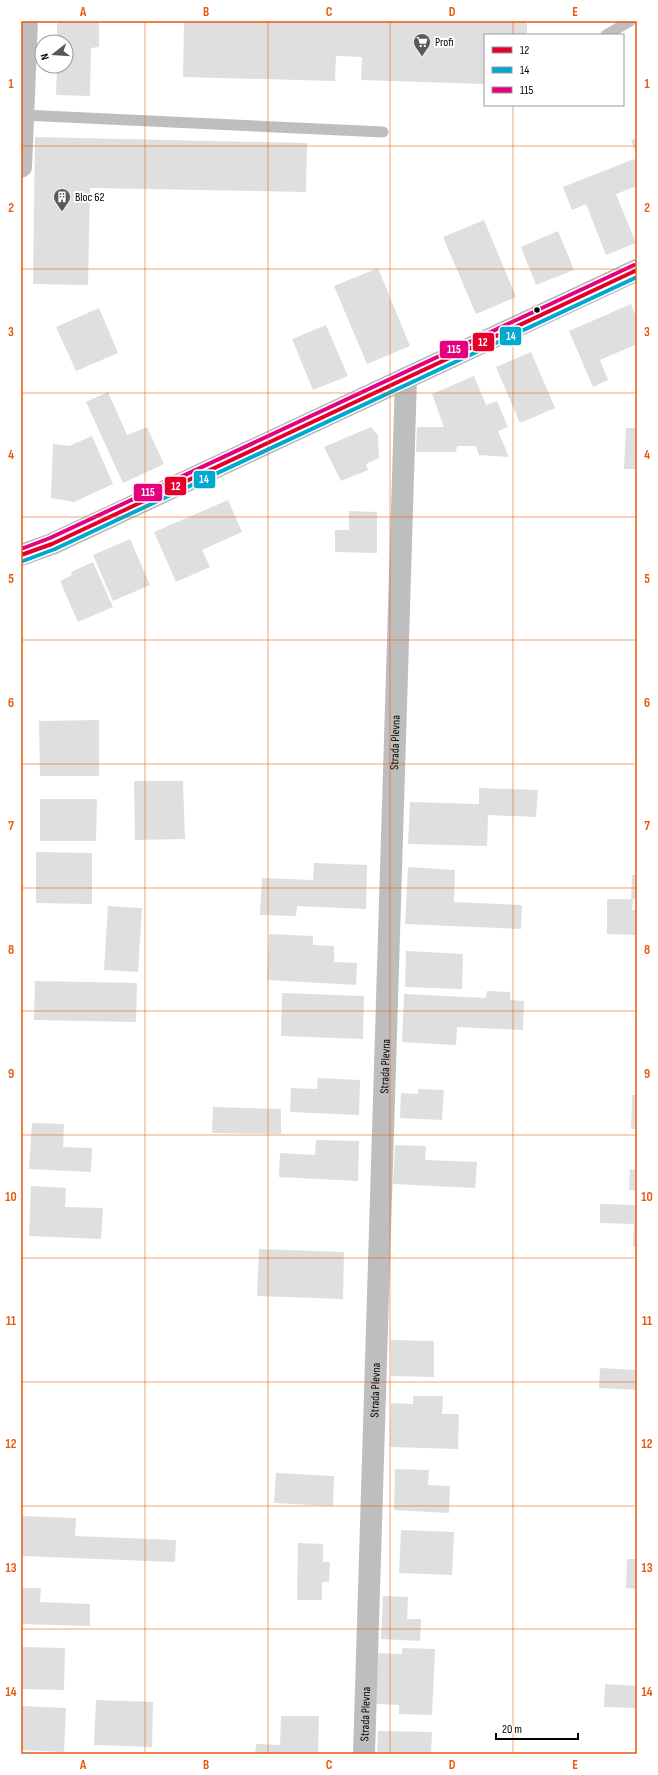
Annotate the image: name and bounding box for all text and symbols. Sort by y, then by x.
text: A [79,4,87,20]
text: B [203,4,209,20]
text: C [326,4,333,20]
text: D [449,4,456,20]
text: E [572,4,578,20]
supermarket icon: Profi [412,32,432,57]
north arrow [34,34,74,74]
legend [484,34,624,106]
place label: Profi [435,35,454,50]
text: 12 [520,43,529,58]
text: N [38,52,52,61]
text: 14 [520,63,529,78]
text: 1 [8,76,14,92]
text: 1 [644,76,650,92]
text: 115 [520,83,533,98]
building icon: Bloc 62 [52,187,72,212]
place label: Bloc 62 [75,190,105,205]
text: 2 [8,200,14,216]
text: 2 [644,200,650,216]
unlabelled marker [532,305,542,315]
text: 3 [8,324,14,340]
text: 3 [644,324,650,340]
line badge: 14 [499,326,522,346]
text: 14 [506,330,516,343]
line badge: 12 [472,332,495,352]
text: 12 [478,336,488,349]
line badge: 115 [439,340,469,359]
text: 115 [447,343,461,356]
text: 4 [8,447,14,463]
text: 4 [644,447,650,463]
line badge: 14 [193,470,216,489]
text: 14 [199,473,209,486]
line badge: 12 [164,476,187,496]
text: 12 [171,480,181,493]
line badge: 115 [133,483,163,502]
text: 115 [141,486,155,499]
text: 5 [8,571,14,587]
text: 5 [644,571,650,587]
text: 6 [8,695,14,711]
text: 6 [644,695,650,711]
street label: Strada Plevna [387,715,404,770]
text: 7 [8,818,14,834]
text: 7 [644,818,650,834]
text: 8 [8,942,14,958]
text: 8 [644,942,650,958]
street label: Strada Plevna [377,1038,394,1094]
text: 9 [8,1066,14,1082]
text: 9 [644,1066,650,1082]
text: 10 [5,1189,17,1205]
text: 10 [641,1189,653,1205]
text: 11 [6,1313,16,1329]
text: 11 [642,1313,652,1329]
street label: Strada Plevna [367,1362,384,1418]
text: 12 [6,1436,17,1452]
text: 12 [642,1436,653,1452]
text: 13 [6,1560,17,1576]
text: 13 [642,1560,653,1576]
text: 14 [5,1684,17,1700]
text: 14 [641,1684,653,1700]
street label: Strada Plevna [357,1686,374,1742]
scale bar [496,1715,578,1741]
text: 20 m [502,1722,522,1737]
text: A [79,1757,87,1773]
text: B [203,1757,209,1773]
text: C [326,1757,333,1773]
text: D [449,1757,456,1773]
text: E [572,1757,578,1773]

